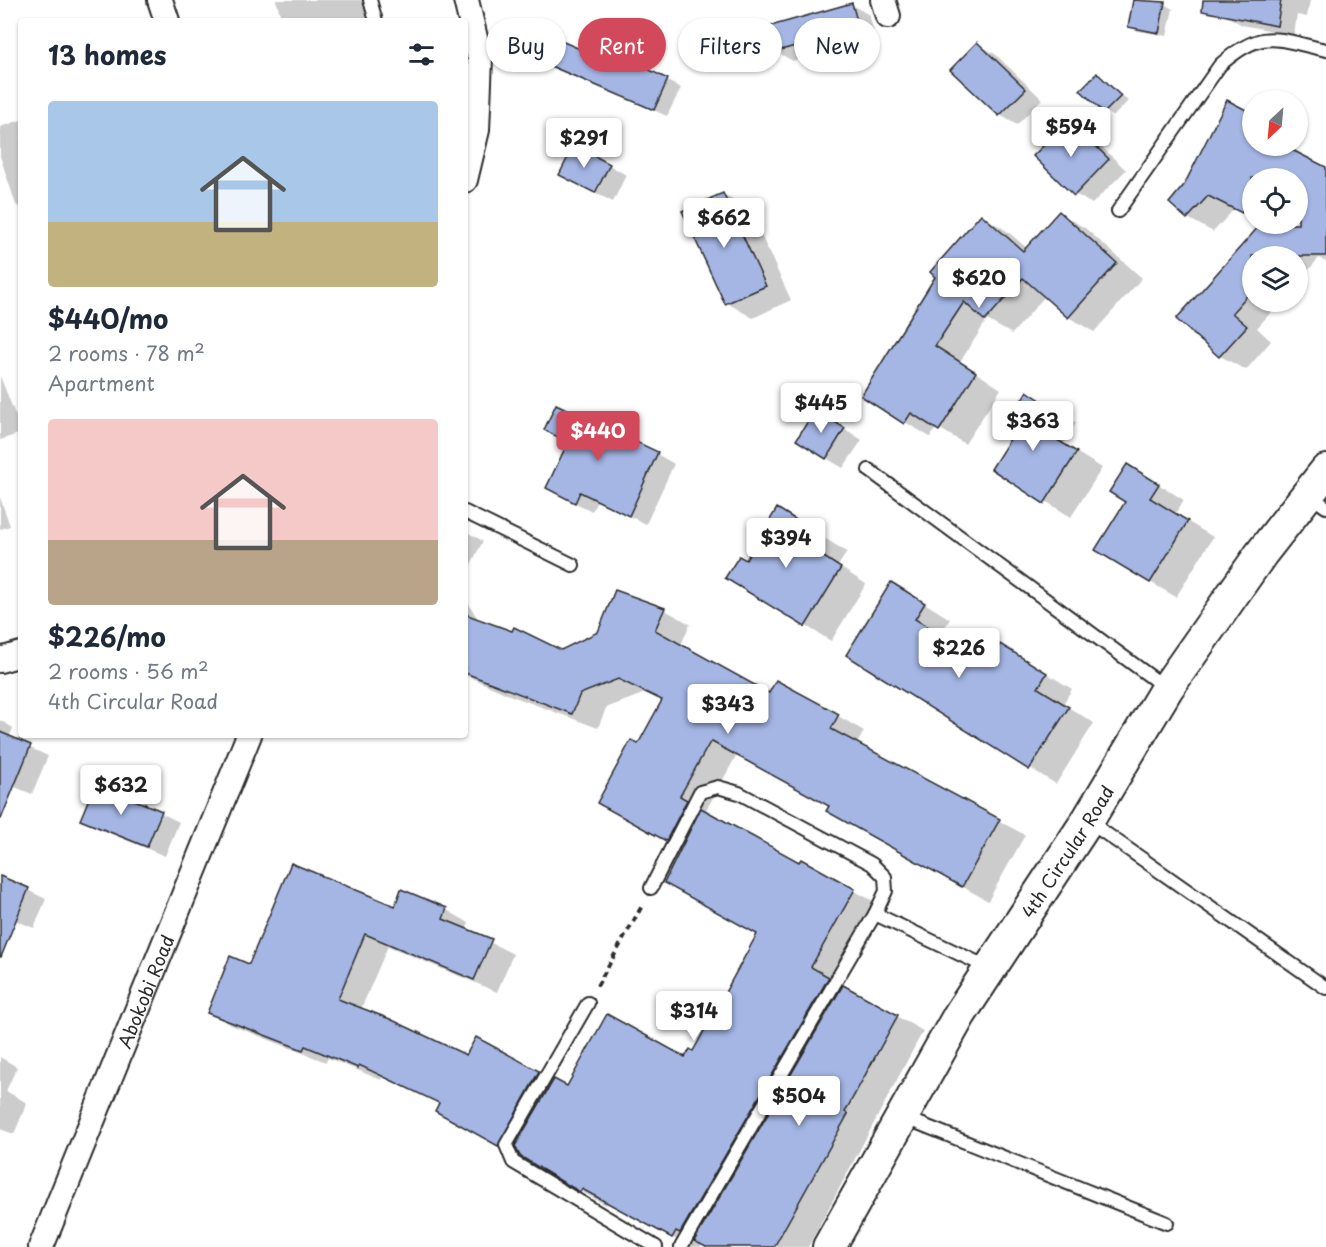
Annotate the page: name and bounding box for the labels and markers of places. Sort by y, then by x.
pin: $594 [1035,107,1107,158]
pin: $291 [548,118,620,169]
pin: $662 [688,198,760,249]
pin: $620 [943,258,1015,309]
pin: $445 [785,383,857,434]
pin: $363 [997,401,1069,452]
pin: $440 [562,411,634,462]
pin: $394 [750,518,822,569]
pin: $226 [923,628,995,679]
pin: $343 [692,684,764,735]
pin: $632 [85,765,157,816]
pin: $314 [658,991,730,1042]
pin: $504 [763,1076,835,1127]

